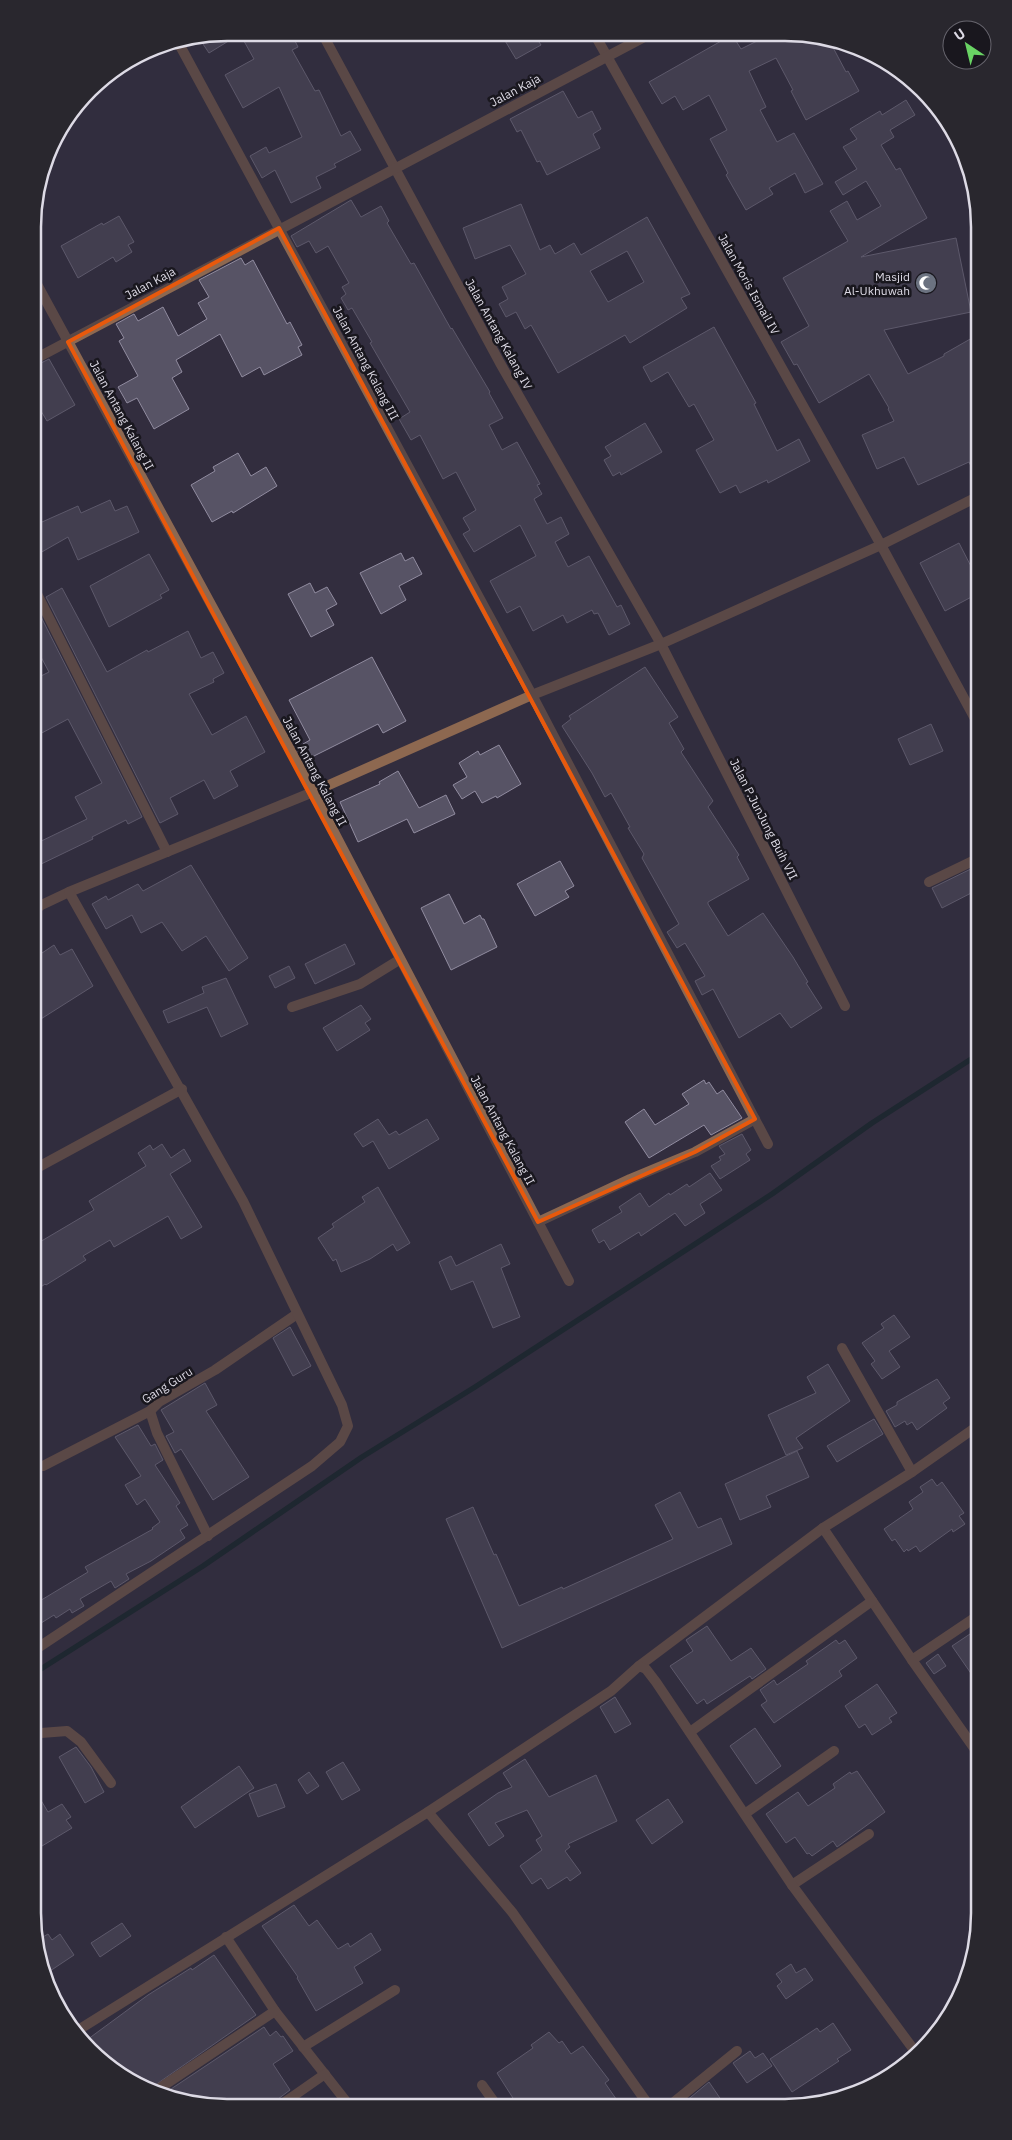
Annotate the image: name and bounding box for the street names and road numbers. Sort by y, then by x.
street label: Jalan Kaja [487,70,543,110]
street label: Jalan Moris Ismail IV [715,231,783,338]
street label: Jalan Kaja [122,263,178,303]
street label: Jalan Antang Kalang IV [462,276,536,393]
street label: Jalan Antang Kalang III [330,303,402,423]
street label: Jalan Antang Kalang II [87,358,157,473]
street label: Jalan Antang Kalang II [280,714,350,829]
street label: Jalan P.JunJung Buih VII [727,756,801,882]
street label: Jalan Antang Kalang II [468,1073,538,1188]
street label: Gang Guru [139,1364,195,1406]

